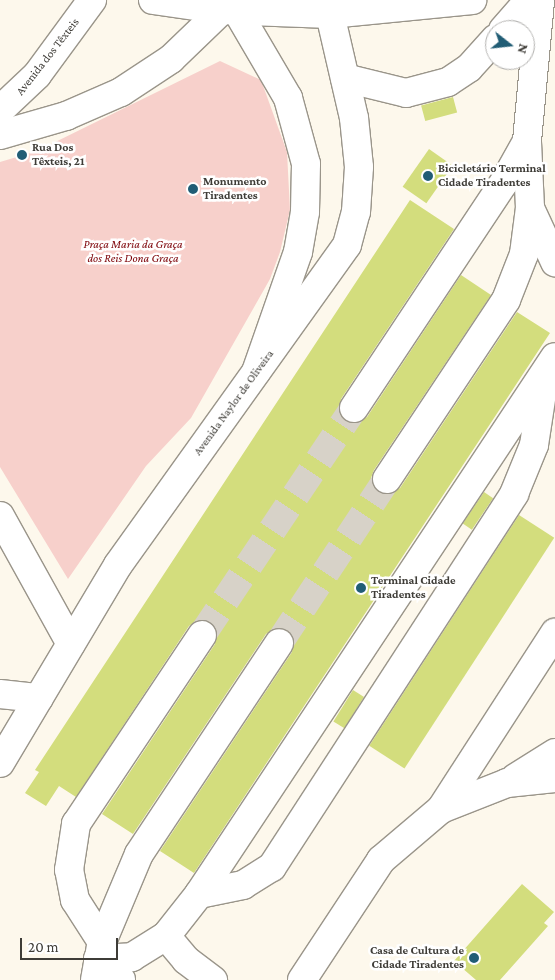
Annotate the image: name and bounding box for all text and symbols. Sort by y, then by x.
street label: Avenida dos Têxteis [13,16,83,98]
north arrow [485,20,535,70]
text: N [514,42,532,56]
place label: Rua Dos Têxteis, 21 [32,141,84,169]
marker: Rua Dos Têxteis, 21 [16,149,28,161]
place label: Bicicletário Terminal Cidade Tiradentes [438,162,546,190]
marker: Bicicletário Terminal Cidade Tiradentes [422,170,434,182]
place label: Monumento Tiradentes [203,175,266,203]
marker: Monumento Tiradentes [187,183,199,195]
park label: Praça Maria da Graça dos Reis Dona Graça [83,238,183,266]
street label: Avenida Naylor de Oliveira [191,347,277,459]
place label: Terminal Cidade Tiradentes [371,574,456,602]
marker: Terminal Cidade Tiradentes [355,582,367,594]
scale bar [22,928,120,960]
text: 20 m [28,939,59,955]
place label: Casa de Cultura de Cidade Tiradentes [370,944,464,972]
marker: Casa de Cultura de Cidade Tiradentes [468,952,480,964]

